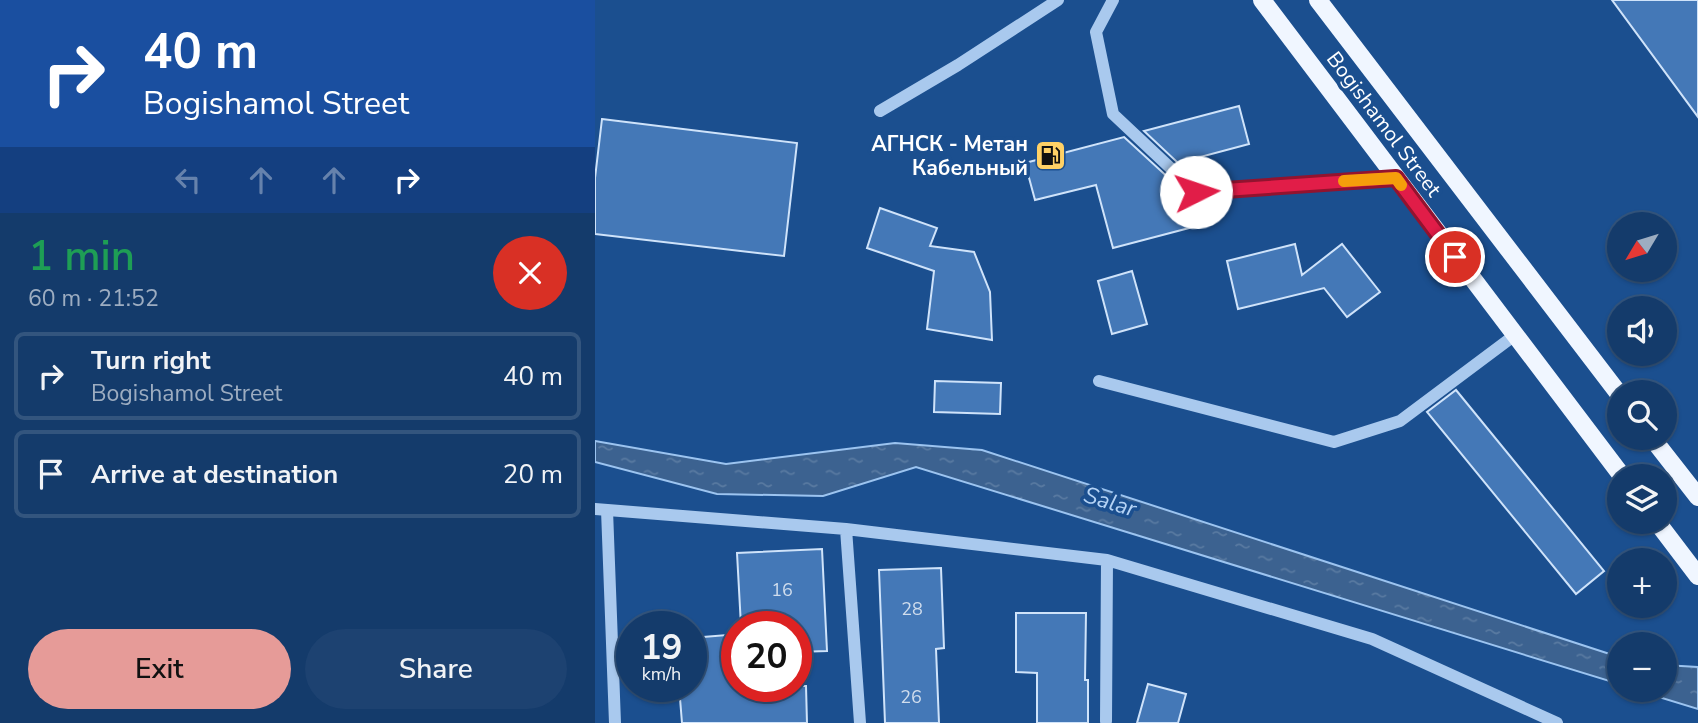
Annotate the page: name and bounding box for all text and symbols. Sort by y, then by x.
text: 40 m [143,18,258,85]
icon: right [28,28,119,119]
street label: Bogishamol Street [1320,46,1448,203]
text: Bogishamol Street [143,82,409,125]
place label: АГНСК - Метан Кабельный [871,130,1028,182]
fuel station icon: АГНСК - Метан Кабельный [1034,139,1068,173]
position arrow [1159,155,1233,229]
icon: left [169,161,207,199]
icon: ahead [242,161,280,199]
icon: ahead [315,161,353,199]
icon: right [388,161,426,199]
north arrow [1607,212,1677,282]
map controls [1607,212,1677,702]
pin [1425,227,1485,287]
text: 1 min [28,228,135,285]
button: close [493,236,567,310]
icon: arrive [1436,238,1474,276]
text: 60 m · 21:52 [28,283,159,314]
button: sound [1607,296,1677,366]
text: Turn right [91,343,210,378]
icon: right [32,357,70,395]
text: 40 m [503,359,563,394]
text: Bogishamol Street [91,378,282,409]
button: search [1607,380,1677,450]
icon: arrive [32,455,70,493]
text: Arrive at destination [91,457,338,492]
text: 20 m [503,457,563,492]
button: layers [1607,464,1677,534]
water label: Salar [1080,479,1141,525]
button: + [1607,548,1677,618]
house number: 16 [771,578,793,602]
house number: 28 [901,597,923,621]
speed limit sign: 20 [721,611,812,702]
text: 19 [640,624,683,671]
button: Exit [28,629,291,709]
button: Share [305,629,567,709]
button: − [1607,632,1677,702]
text: km/h [642,662,681,686]
house number: 26 [900,685,922,709]

